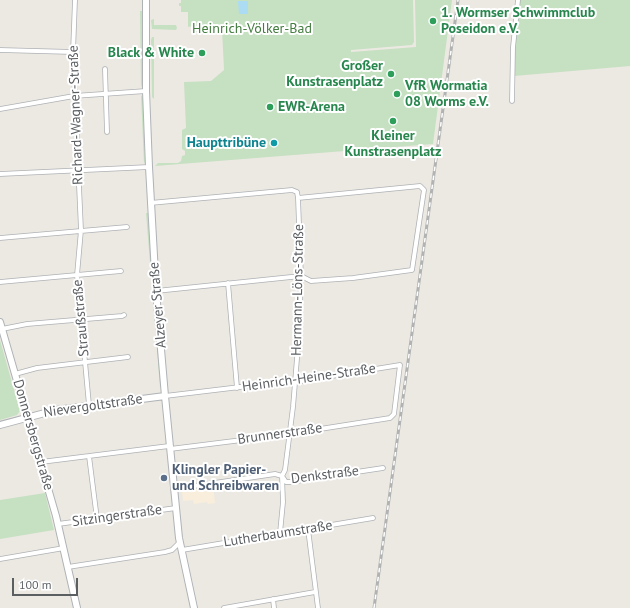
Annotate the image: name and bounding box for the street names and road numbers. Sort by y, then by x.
street label: Richard-Wagner-Straße [65,45,87,185]
street label: Hermann-Löns-Straße [288,224,308,356]
street label: Alzeyer Straße [146,261,170,349]
street label: Straußstraße [69,279,93,357]
street label: Heinrich-Heine-Straße [241,360,377,396]
street label: Donnersbergstraße [9,378,57,492]
street label: Nievergoltstraße [42,391,144,421]
street label: Brunnerstraße [237,420,323,448]
street label: Denkstraße [290,462,360,488]
street label: Sitzingerstraße [71,501,163,531]
street label: Lutherbaumstraße [222,517,334,551]

